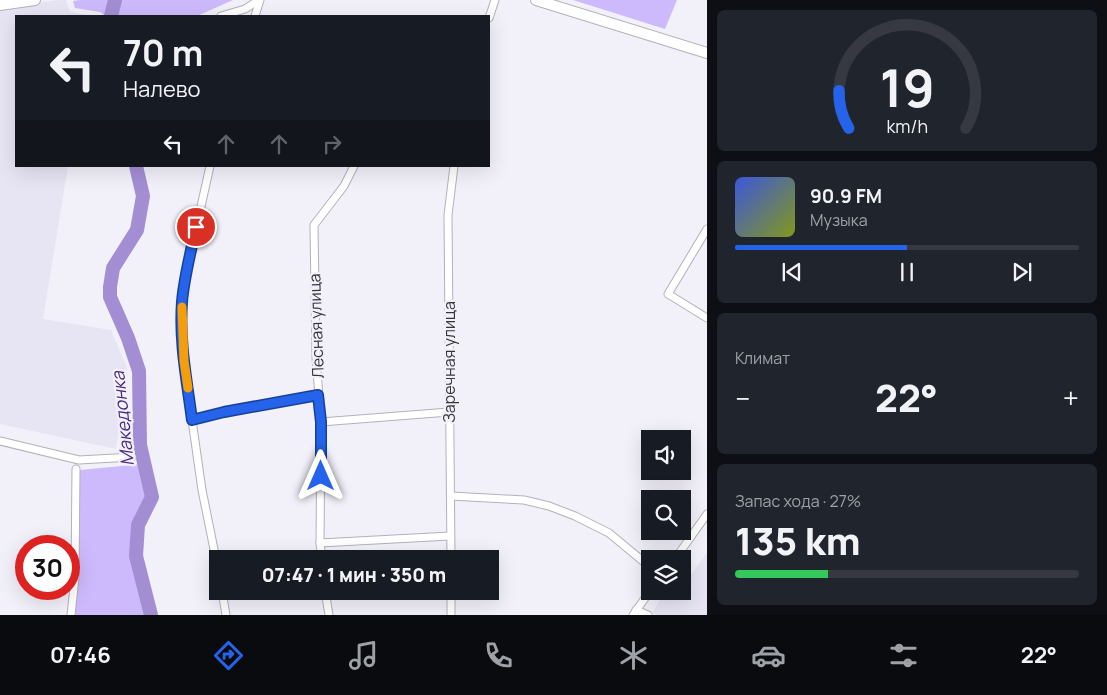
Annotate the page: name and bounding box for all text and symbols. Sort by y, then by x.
text: 70 m [123,29,203,77]
icon: left [40,35,105,100]
text: 19 [879,52,935,123]
text: Налево [123,74,201,104]
text: km/h [886,114,928,138]
icon: left [159,130,187,158]
icon: ahead [212,130,240,158]
icon: ahead [265,130,293,158]
icon: right [318,130,346,158]
text: 90.9 FM [810,183,882,209]
pin [175,206,217,248]
text: Музыка [810,209,868,231]
icon: arrive [182,213,210,241]
icon: previous [778,258,806,286]
icon: pause [893,258,921,286]
icon: next [1008,258,1036,286]
street label: Лесная улица [303,273,329,379]
street label: Заречная улица [438,301,460,423]
text: Климат [735,347,790,369]
water label: Македонка [105,369,139,468]
text: 22° [875,371,938,423]
text: − [735,379,750,417]
text: + [1063,379,1079,417]
map controls [641,430,691,600]
button: sound [641,430,691,480]
position arrow [294,449,346,501]
button: search [641,490,691,540]
text: Запас хода · 27% [735,490,861,512]
text: 135 km [735,514,860,566]
speed limit sign: 30 [15,535,80,600]
button: layers [641,550,691,600]
text: 07:47 · 1 мин · 350 m [262,562,446,588]
icon: directions [211,638,246,673]
icon: music [346,638,381,673]
icon: phone [481,638,516,673]
icon: climate [616,638,651,673]
icon: car [751,638,786,673]
icon: filters [886,638,921,673]
text: 07:46 [50,640,111,670]
text: 22° [1021,640,1057,670]

